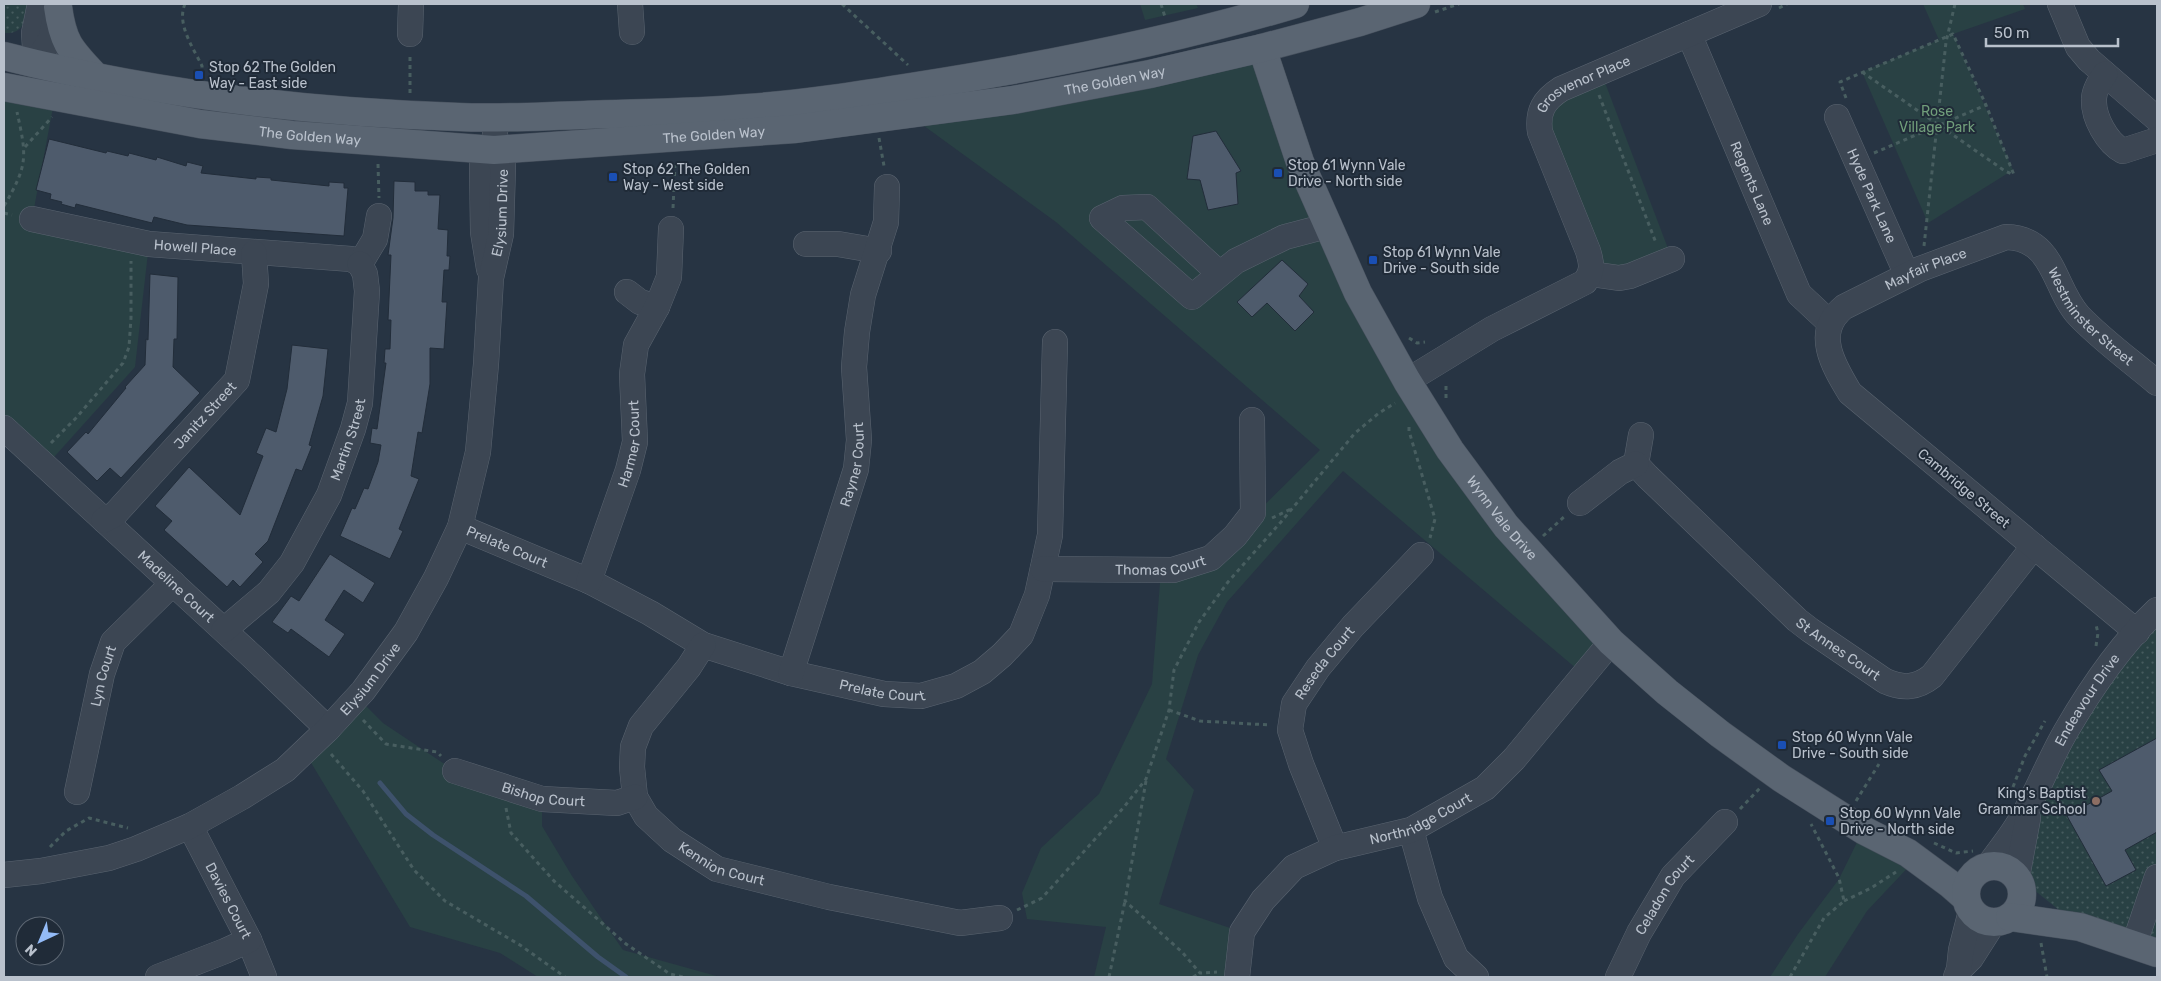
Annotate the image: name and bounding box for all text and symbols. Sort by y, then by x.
scale bar [1986,15,2118,47]
text: 50 m [1994,24,2029,42]
street label: Grosvenor Place [1533,52,1633,116]
place label: Stop 62 The Golden Way - East side [209,59,336,92]
street label: The Golden Way [1063,63,1167,99]
marker: Stop 62 The Golden Way - East side [193,69,205,81]
park label: Rose Village Park [1899,103,1976,136]
street label: The Golden Way [258,123,362,149]
street label: The Golden Way [662,123,766,147]
street label: Regents Lane [1726,139,1777,228]
street label: Hyde Park Lane [1843,146,1900,246]
place label: Stop 61 Wynn Vale Drive - North side [1288,157,1406,190]
place label: Stop 62 The Golden Way - West side [623,161,750,194]
marker: Stop 61 Wynn Vale Drive - North side [1272,167,1284,179]
street label: Elysium Drive [488,169,512,258]
marker: Stop 62 The Golden Way - West side [607,171,619,183]
street label: Howell Place [153,236,237,259]
place label: Stop 61 Wynn Vale Drive - South side [1383,244,1501,277]
street label: Mayfair Place [1882,244,1969,294]
marker: Stop 61 Wynn Vale Drive - South side [1367,254,1379,266]
street label: Westminster Street [2044,265,2137,370]
street label: Janitz Street [170,378,240,453]
street label: Martin Street [327,398,369,483]
street label: Harmer Court [615,399,644,490]
street label: Rayner Court [837,421,868,509]
street label: Cambridge Street [1914,445,2014,532]
street label: Wynn Vale Drive [1463,472,1541,564]
street label: Prelate Court [464,523,551,572]
street label: Madeline Court [134,547,218,627]
street label: Thomas Court [1115,552,1209,579]
street label: St Annes Court [1792,614,1884,685]
street label: Reseda Court [1291,622,1359,703]
street label: Elysium Drive [337,639,405,719]
street label: Lyn Court [87,643,120,708]
street label: Endeavour Drive [2051,650,2124,749]
street label: Prelate Court [838,676,928,705]
place label: Stop 60 Wynn Vale Drive - South side [1792,729,1913,762]
marker: Stop 60 Wynn Vale Drive - South side [1776,739,1788,751]
street label: Bishop Court [499,779,586,810]
place label: King's Baptist Grammar School [1978,785,2087,818]
street label: Northridge Court [1368,789,1475,849]
marker: King's Baptist Grammar School [2090,795,2102,807]
place label: Stop 60 Wynn Vale Drive - North side [1840,805,1961,838]
marker: Stop 60 Wynn Vale Drive - North side [1824,815,1836,827]
street label: Kennion Court [675,838,767,890]
street label: Celadon Court [1632,851,1698,938]
street label: Davies Court [201,860,255,942]
north arrow [15,916,65,966]
text: N [22,940,41,960]

